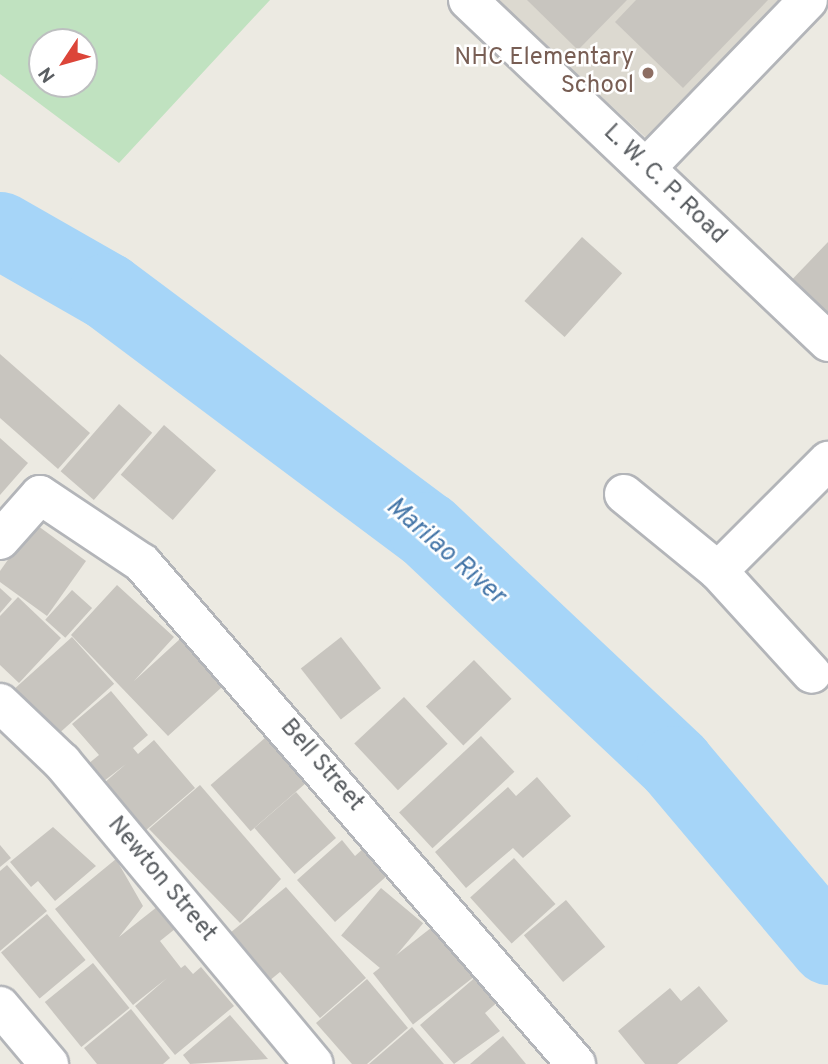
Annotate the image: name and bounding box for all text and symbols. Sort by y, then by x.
north arrow [28,28,98,98]
place label: NHC Elementary School [454,45,634,101]
text: N [34,62,61,87]
marker: NHC Elementary School [640,65,656,81]
street label: L. W. C. P. Road [596,119,732,251]
water label: Marilao River [379,492,511,612]
street label: Bell Street [273,714,369,818]
street label: Newton Street [100,812,222,948]

